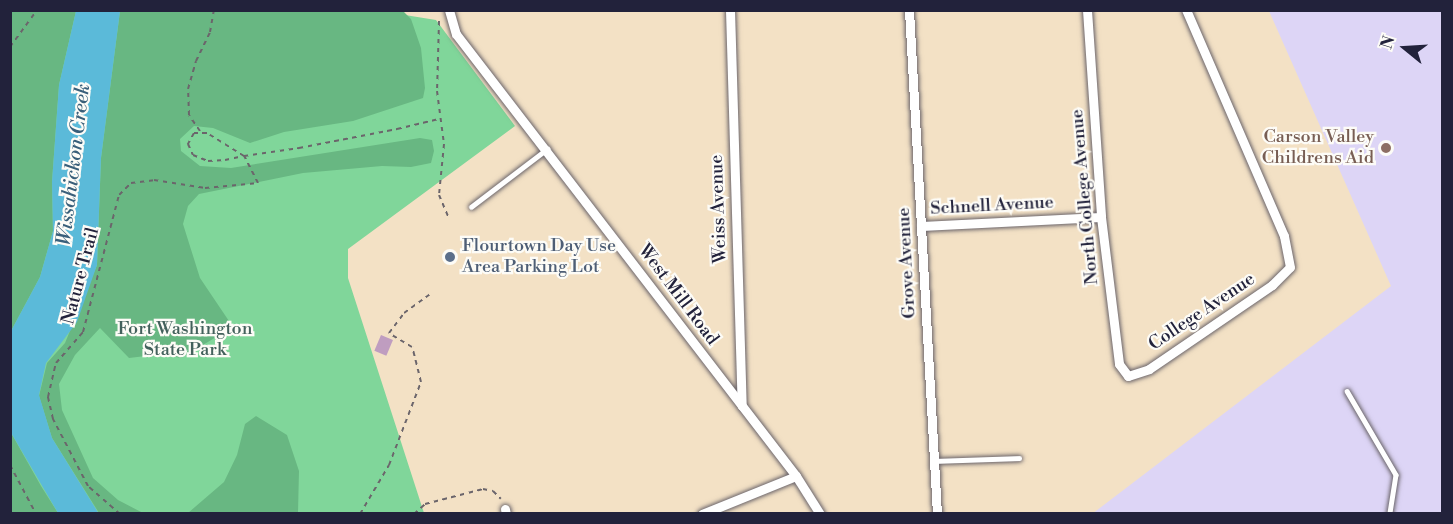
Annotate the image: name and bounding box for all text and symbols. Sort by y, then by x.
north arrow [1375,18,1435,78]
text: N [1376,33,1399,52]
water label: Wissahickon Creek [52,83,96,247]
street label: North College Avenue [1067,108,1103,286]
place label: Carson Valley Childrens Aid [1262,127,1374,170]
marker: Carson Valley Childrens Aid [1379,141,1393,155]
street label: Weiss Avenue [706,154,732,264]
street label: Schnell Avenue [930,192,1054,220]
street label: Grove Avenue [893,207,921,319]
street label: Nature Trail [58,225,104,327]
place label: Flourtown Day Use Area Parking Lot [462,236,616,278]
street label: West Mill Road [633,240,723,350]
marker: Flourtown Day Use Area Parking Lot [443,250,457,264]
street label: College Avenue [1145,269,1259,355]
park label: Fort Washington State Park [118,319,252,362]

